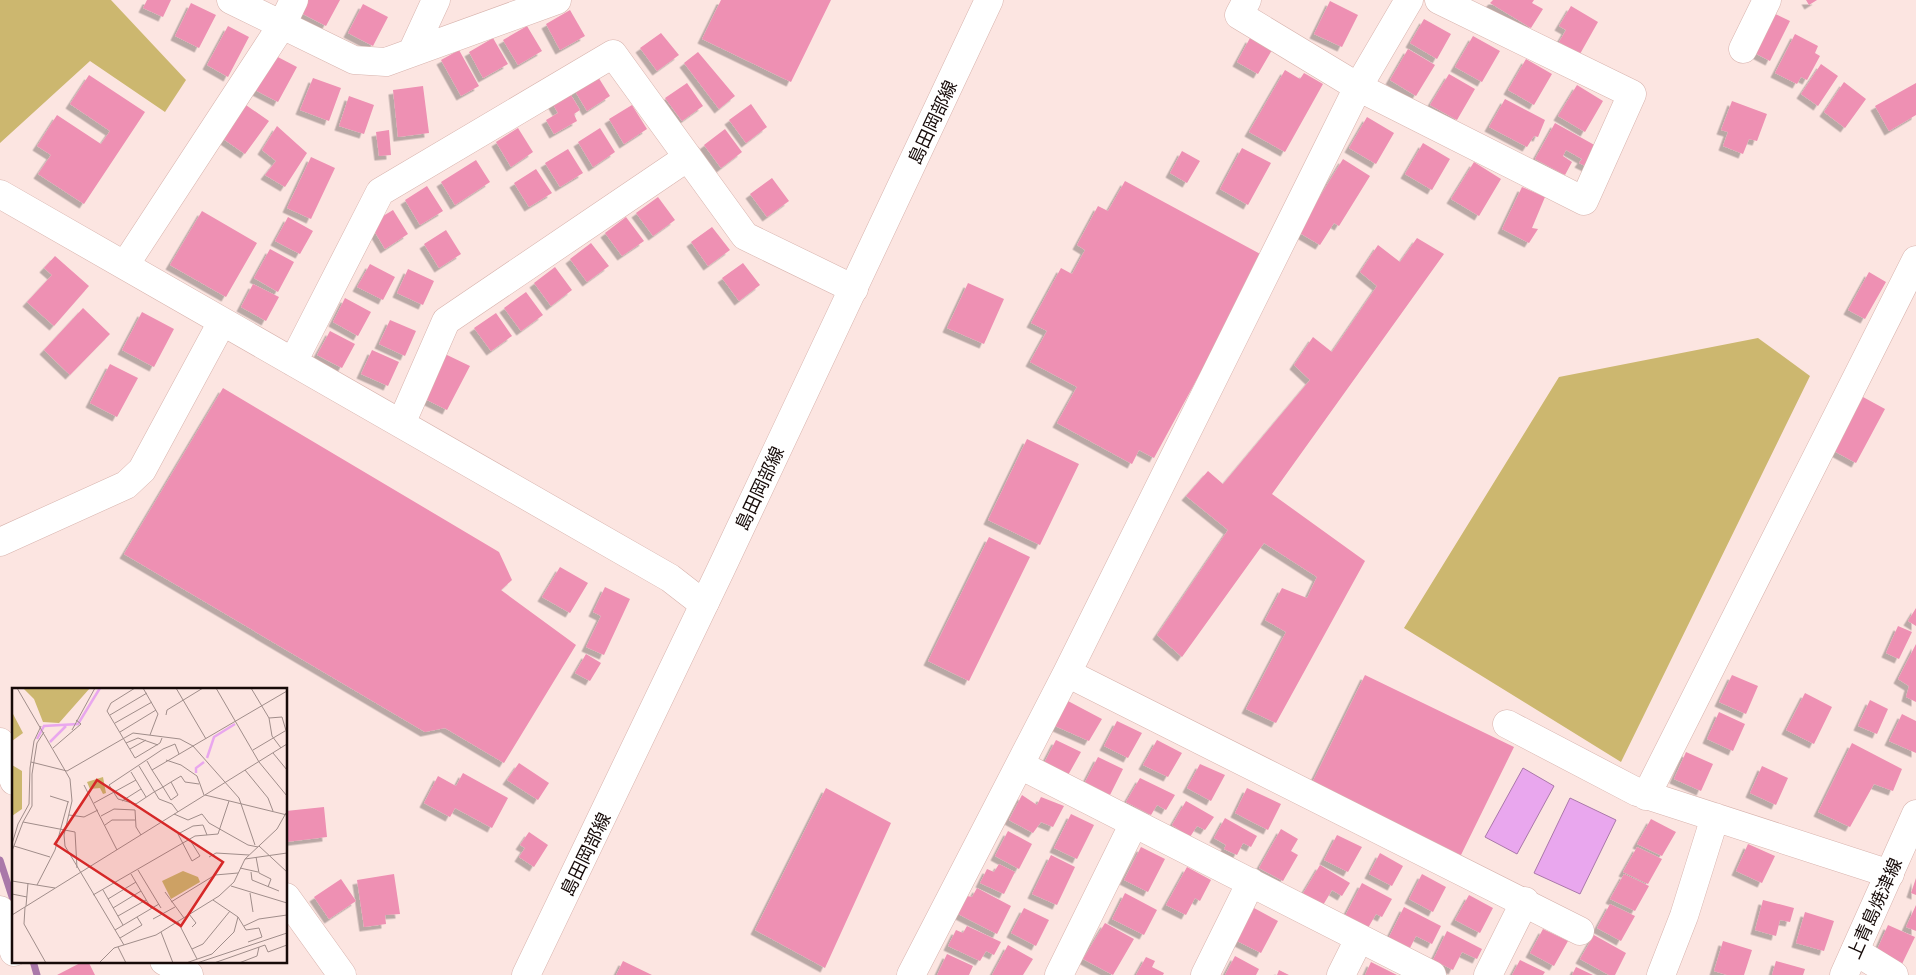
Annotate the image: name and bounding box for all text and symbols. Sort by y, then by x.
street label: 島田岡部線 [904,77,960,167]
street label: 島田岡部線 [731,443,787,533]
inset map [12,688,288,962]
street label: 島田岡部線 [556,809,614,899]
street label: 上青島焼津線 [1843,855,1905,961]

